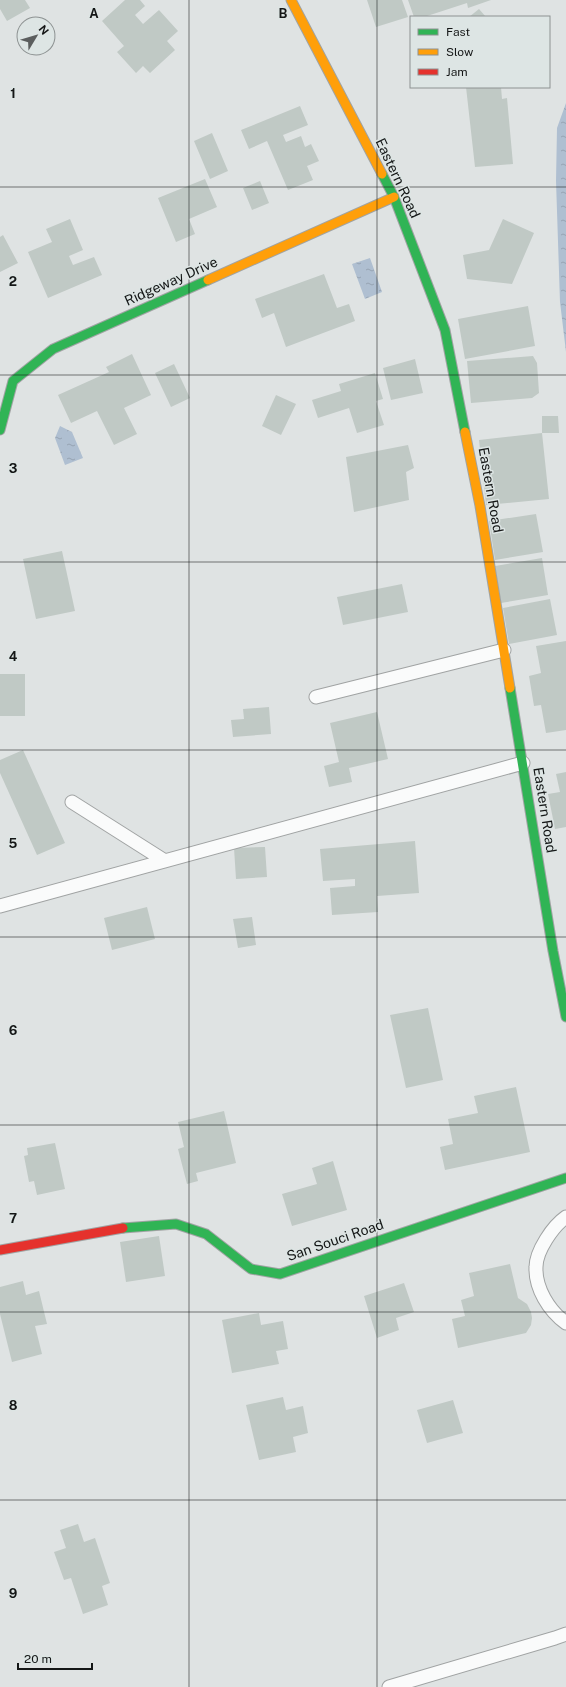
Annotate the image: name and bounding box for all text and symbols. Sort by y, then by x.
text: A [89,6,99,21]
text: B [279,6,288,21]
north arrow [16,16,56,56]
legend [410,16,550,88]
text: N [37,23,51,37]
text: Fast [446,25,471,39]
text: Slow [446,45,474,59]
text: Jam [446,65,468,79]
text: 1 [10,86,16,101]
street label: Eastern Road [372,135,424,221]
street label: Ridgeway Drive [122,253,220,309]
text: 2 [9,274,17,289]
street label: Eastern Road [476,446,506,534]
text: 3 [9,461,18,476]
text: 4 [9,649,18,664]
street label: Eastern Road [530,766,560,854]
text: 5 [9,836,18,851]
text: 6 [9,1023,18,1038]
text: 7 [9,1211,17,1226]
street label: San Souci Road [284,1216,386,1264]
text: 8 [9,1398,18,1413]
text: 9 [9,1586,17,1601]
scale bar [18,1645,92,1671]
text: 20 m [24,1652,52,1666]

